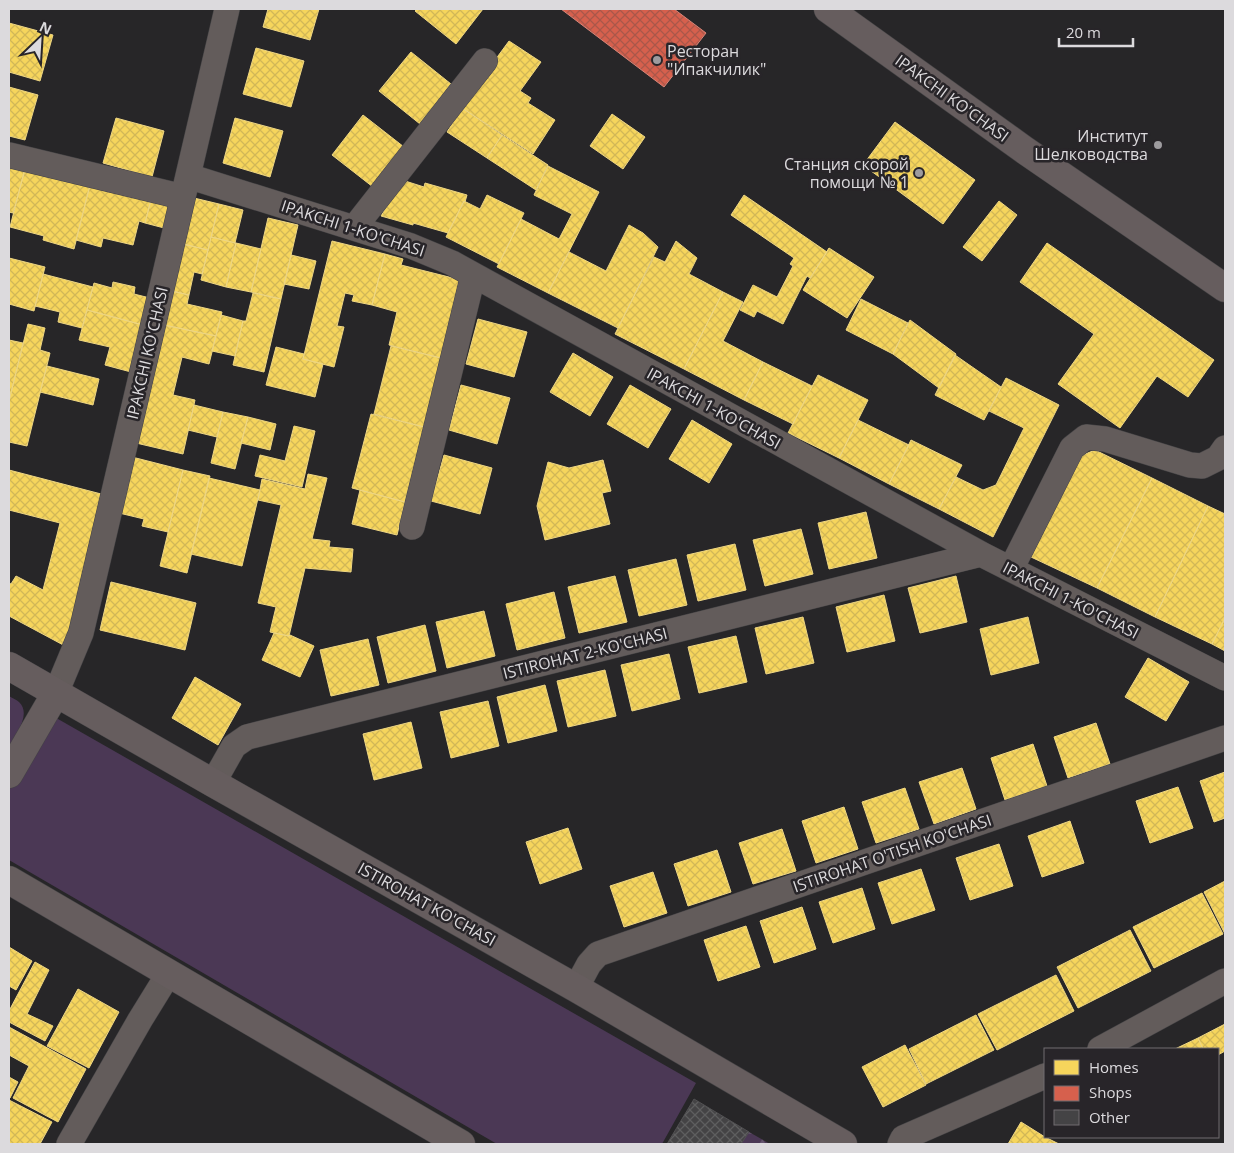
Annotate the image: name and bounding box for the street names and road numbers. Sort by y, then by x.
street label: IPAKCHI KO'CHASI [891,49,1013,147]
street label: IPAKCHI 1-KO'CHASI [278,194,428,262]
street label: IPAKCHI KO'CHASI [121,285,173,421]
street label: IPAKCHI 1-KO'CHASI [643,362,785,454]
street label: IPAKCHI 1-KO'CHASI [999,556,1143,644]
street label: ISTIROHAT 2-KO'CHASI [500,622,670,684]
street label: ISTIROHAT O'TISH KO'CHASI [790,809,994,897]
street label: ISTIROHAT KO'CHASI [354,857,500,951]

